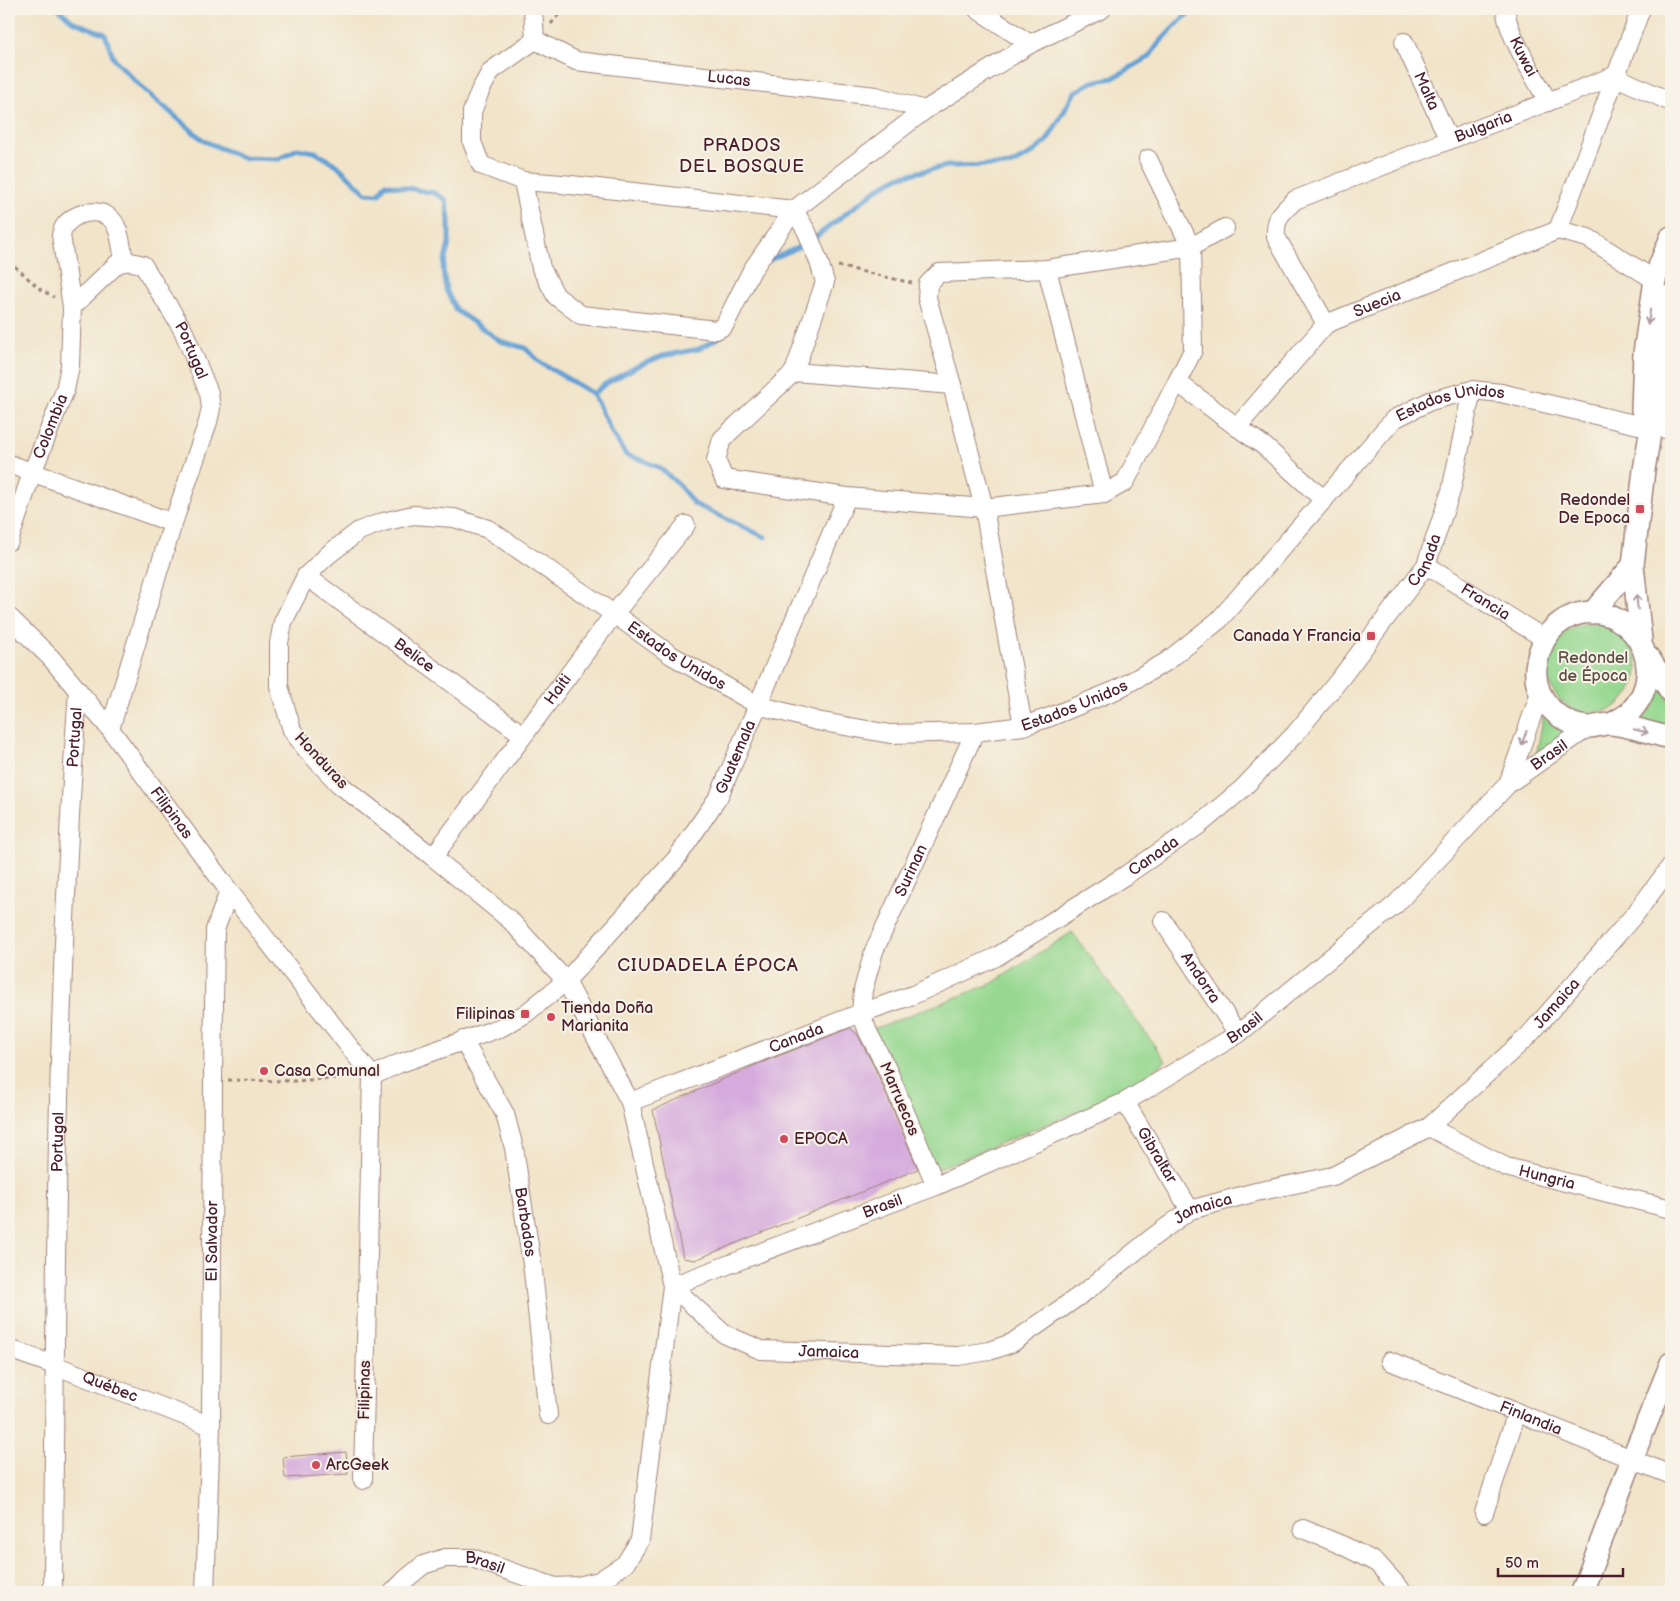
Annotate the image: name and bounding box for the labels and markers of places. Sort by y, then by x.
place label: Redondel De Epoca [1558,491,1630,528]
marker: Redondel De Epoca [1634,503,1646,515]
place label: Canada Y Francia [1233,627,1361,646]
marker: Canada Y Francia [1365,630,1377,642]
place label: Tienda Doña Marianita [561,999,653,1036]
place label: Filipinas [455,1005,515,1024]
marker: Filipinas [519,1008,531,1020]
marker: Tienda Doña Marianita [545,1011,557,1023]
place label: Casa Comunal [274,1062,380,1081]
marker: Casa Comunal [258,1065,270,1077]
place label: EPOCA [794,1130,848,1149]
marker: EPOCA [778,1133,790,1145]
place label: ArcGeek [326,1456,389,1475]
marker: ArcGeek [310,1459,322,1471]

